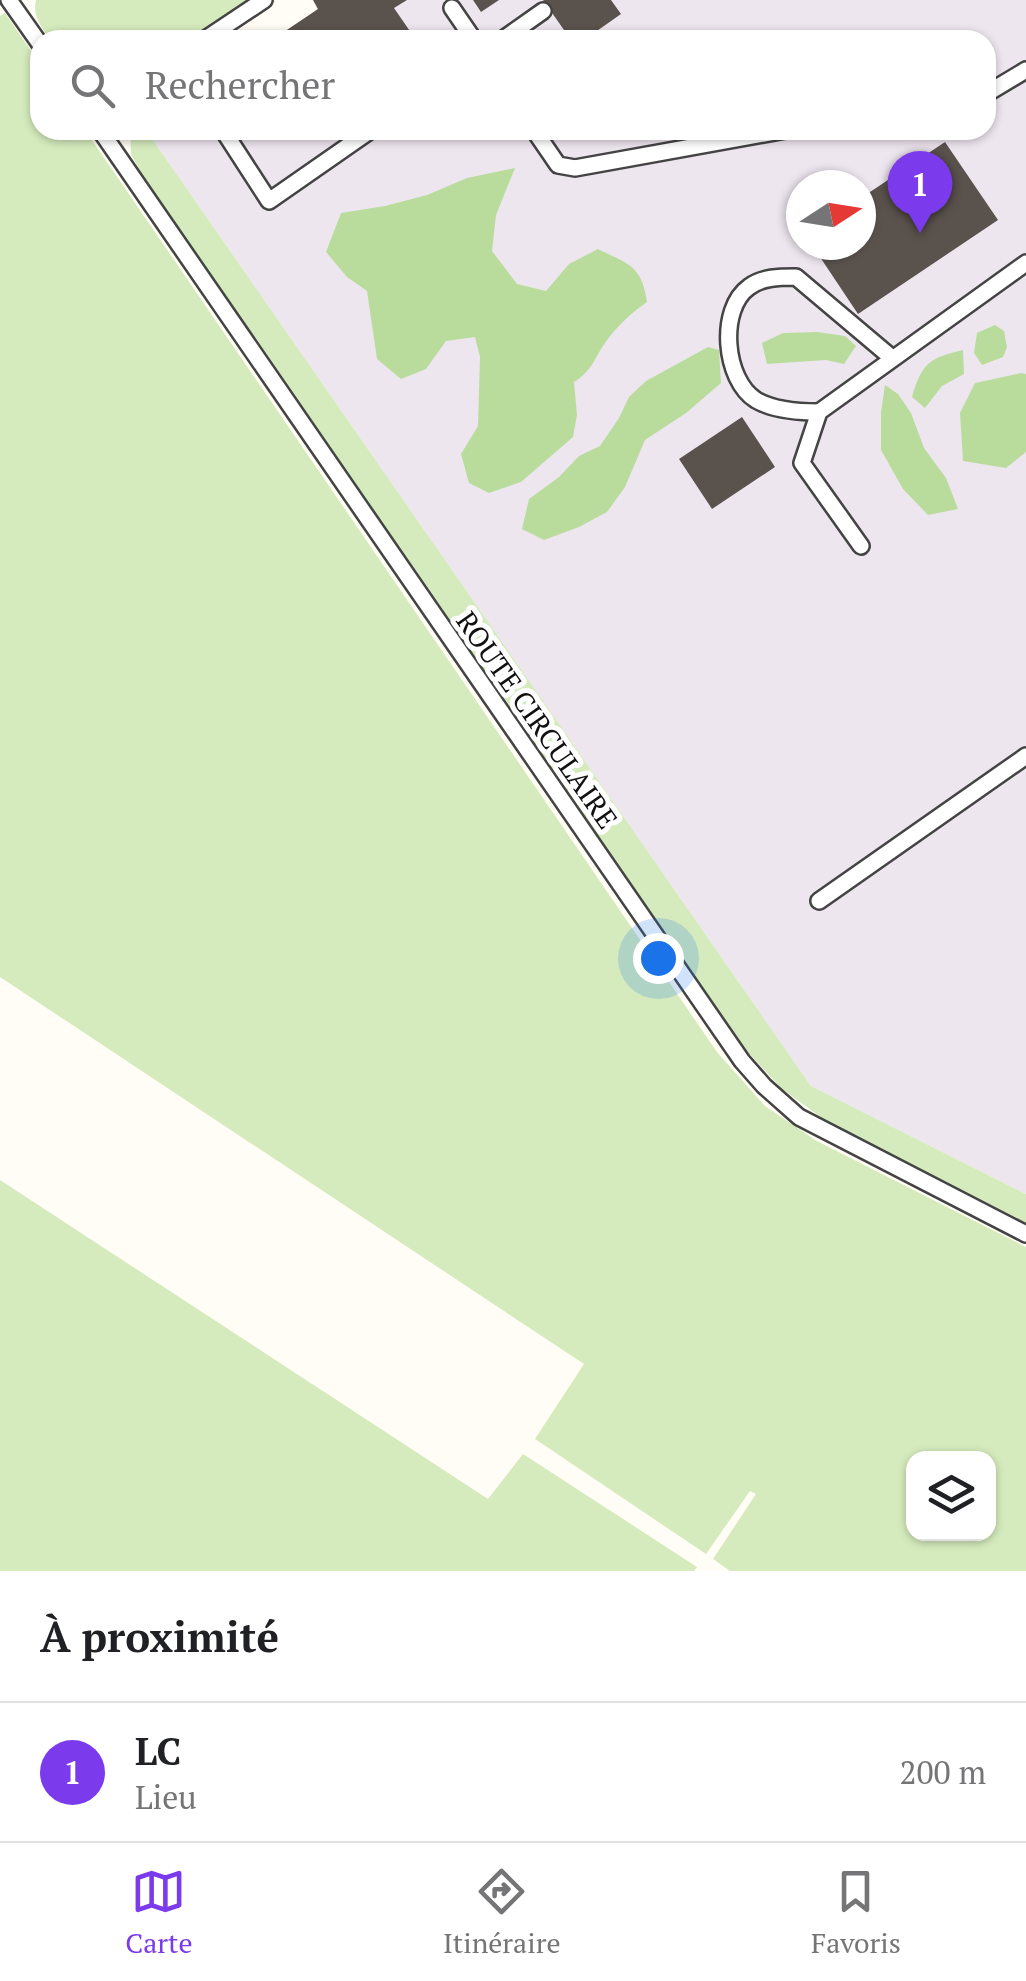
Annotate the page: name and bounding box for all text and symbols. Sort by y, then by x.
search box [30,30,996,140]
icon: search [65,58,120,113]
text: Rechercher [145,60,335,110]
pin: 1 [888,150,952,233]
north arrow [786,170,876,260]
street label: ROUTE CIRCULAIRE [449,604,626,836]
your location [633,933,684,984]
map controls [906,1451,996,1541]
button: layers [906,1451,996,1541]
text: À proximité [40,1608,279,1664]
text: LC [135,1726,181,1776]
text: 1 [63,1751,82,1793]
text: 200 m [899,1751,986,1793]
text: Lieu [135,1776,197,1818]
tab: Carte [125,1864,193,1961]
tab: Itinéraire [443,1864,561,1961]
tab: Favoris [811,1864,901,1961]

